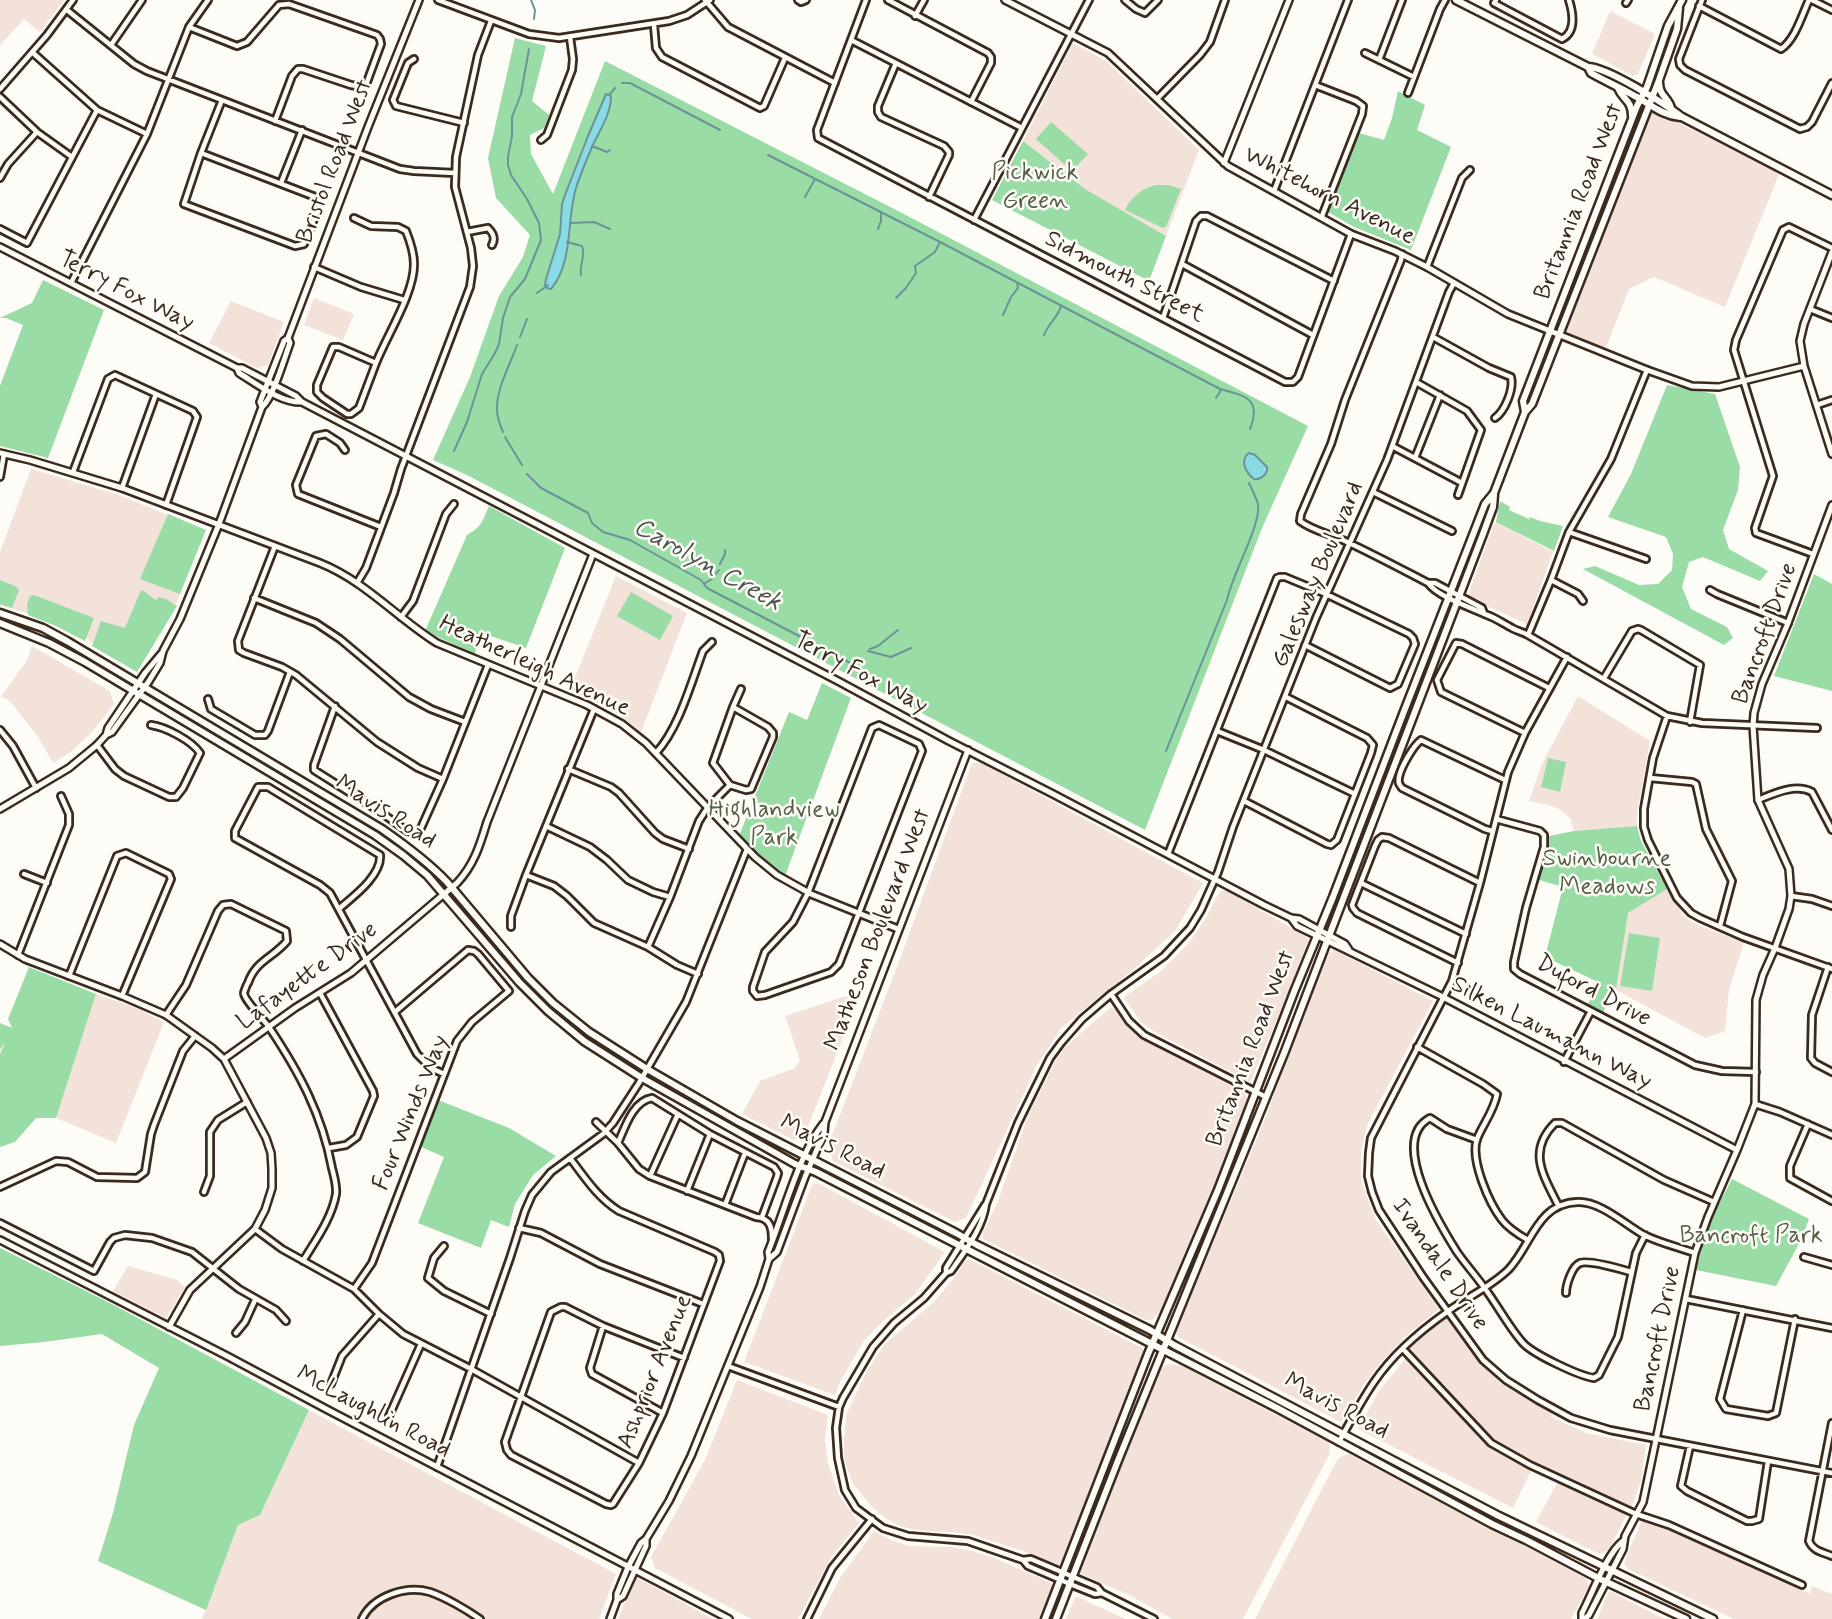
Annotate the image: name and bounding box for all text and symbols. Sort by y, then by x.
street label: Bristol Road West [292,76,380,248]
street label: Britannia Road West [1529,100,1631,304]
street label: Whitehorn Avenue [1239,141,1419,253]
park label: Pickwick Green [991,160,1079,216]
street label: Sidmouth Street [1039,225,1209,331]
street label: Terry Fox Way [53,245,199,339]
street label: Galesway Boulevard [1267,478,1371,672]
water label: Carolyn Creek [627,512,787,620]
street label: Bancroft Drive [1727,559,1805,709]
street label: Heatherleigh Avenue [434,610,634,724]
street label: Terry Fox Way [788,626,932,722]
street label: Mavis Road [329,770,441,856]
park label: Highlandview Park [709,797,839,853]
street label: Matheson Boulevard West [820,805,938,1055]
park label: Swinbourne Meadows [1543,846,1671,902]
street label: Lafayette Drive [232,916,384,1038]
street label: Britannia Road West [1201,947,1303,1151]
street label: Duford Drive [1531,950,1655,1034]
street label: Silken Laumann Way [1446,971,1656,1097]
street label: Four Winds Way [368,1031,456,1195]
street label: Mavis Road [774,1109,890,1187]
street label: Ivandale Drive [1384,1194,1494,1336]
park label: Bancroft Park [1679,1223,1823,1251]
street label: Bancroft Drive [1630,1264,1688,1414]
street label: Ashprior Avenue [612,1291,700,1453]
street label: McLaughlin Road [291,1360,455,1466]
street label: Mavis Road [1279,1367,1393,1447]

